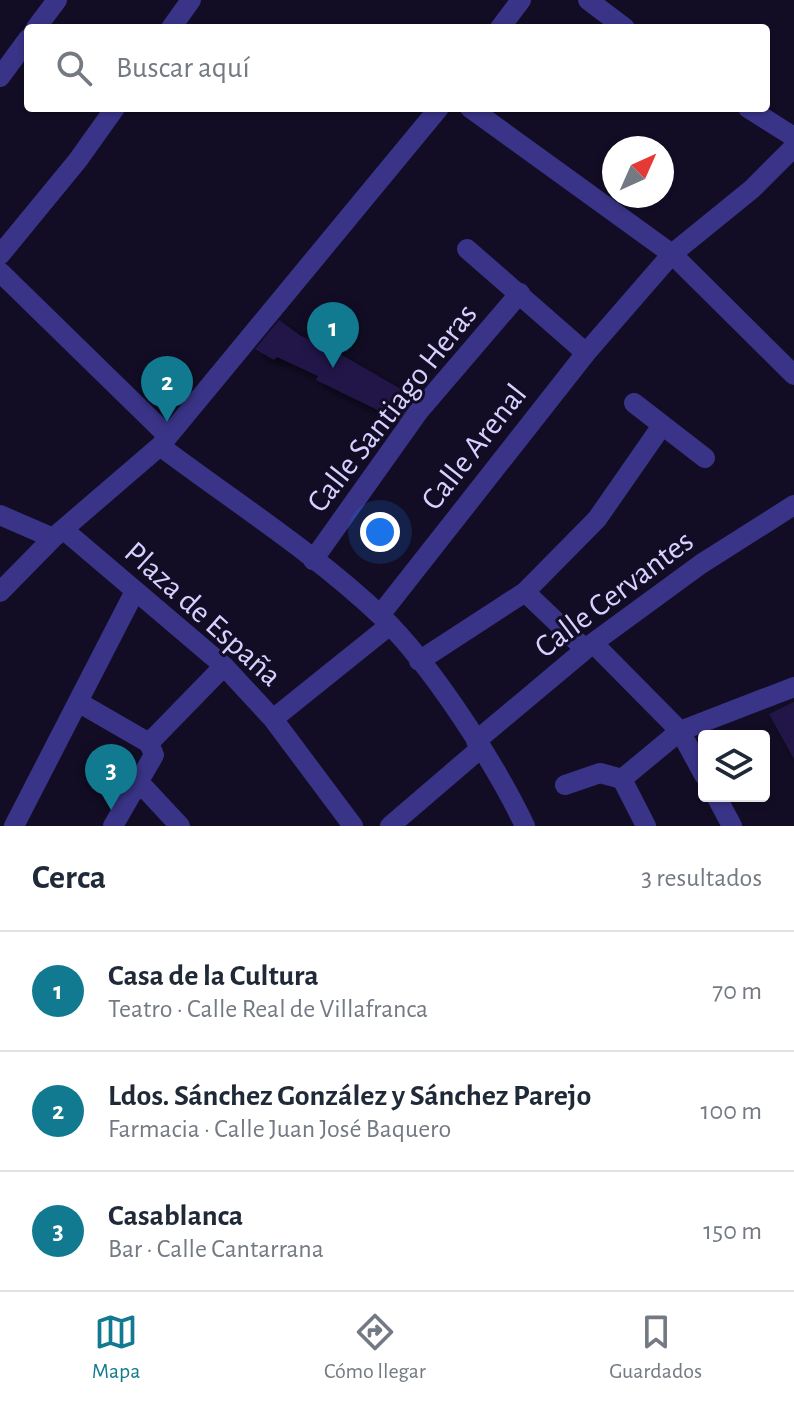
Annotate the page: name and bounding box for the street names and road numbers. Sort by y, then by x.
street label: Calle Santiago Heras [301,298,483,518]
street label: Calle Arenal [415,378,533,516]
street label: Calle Cervantes [529,524,699,664]
street label: Plaza de España [119,536,287,692]

